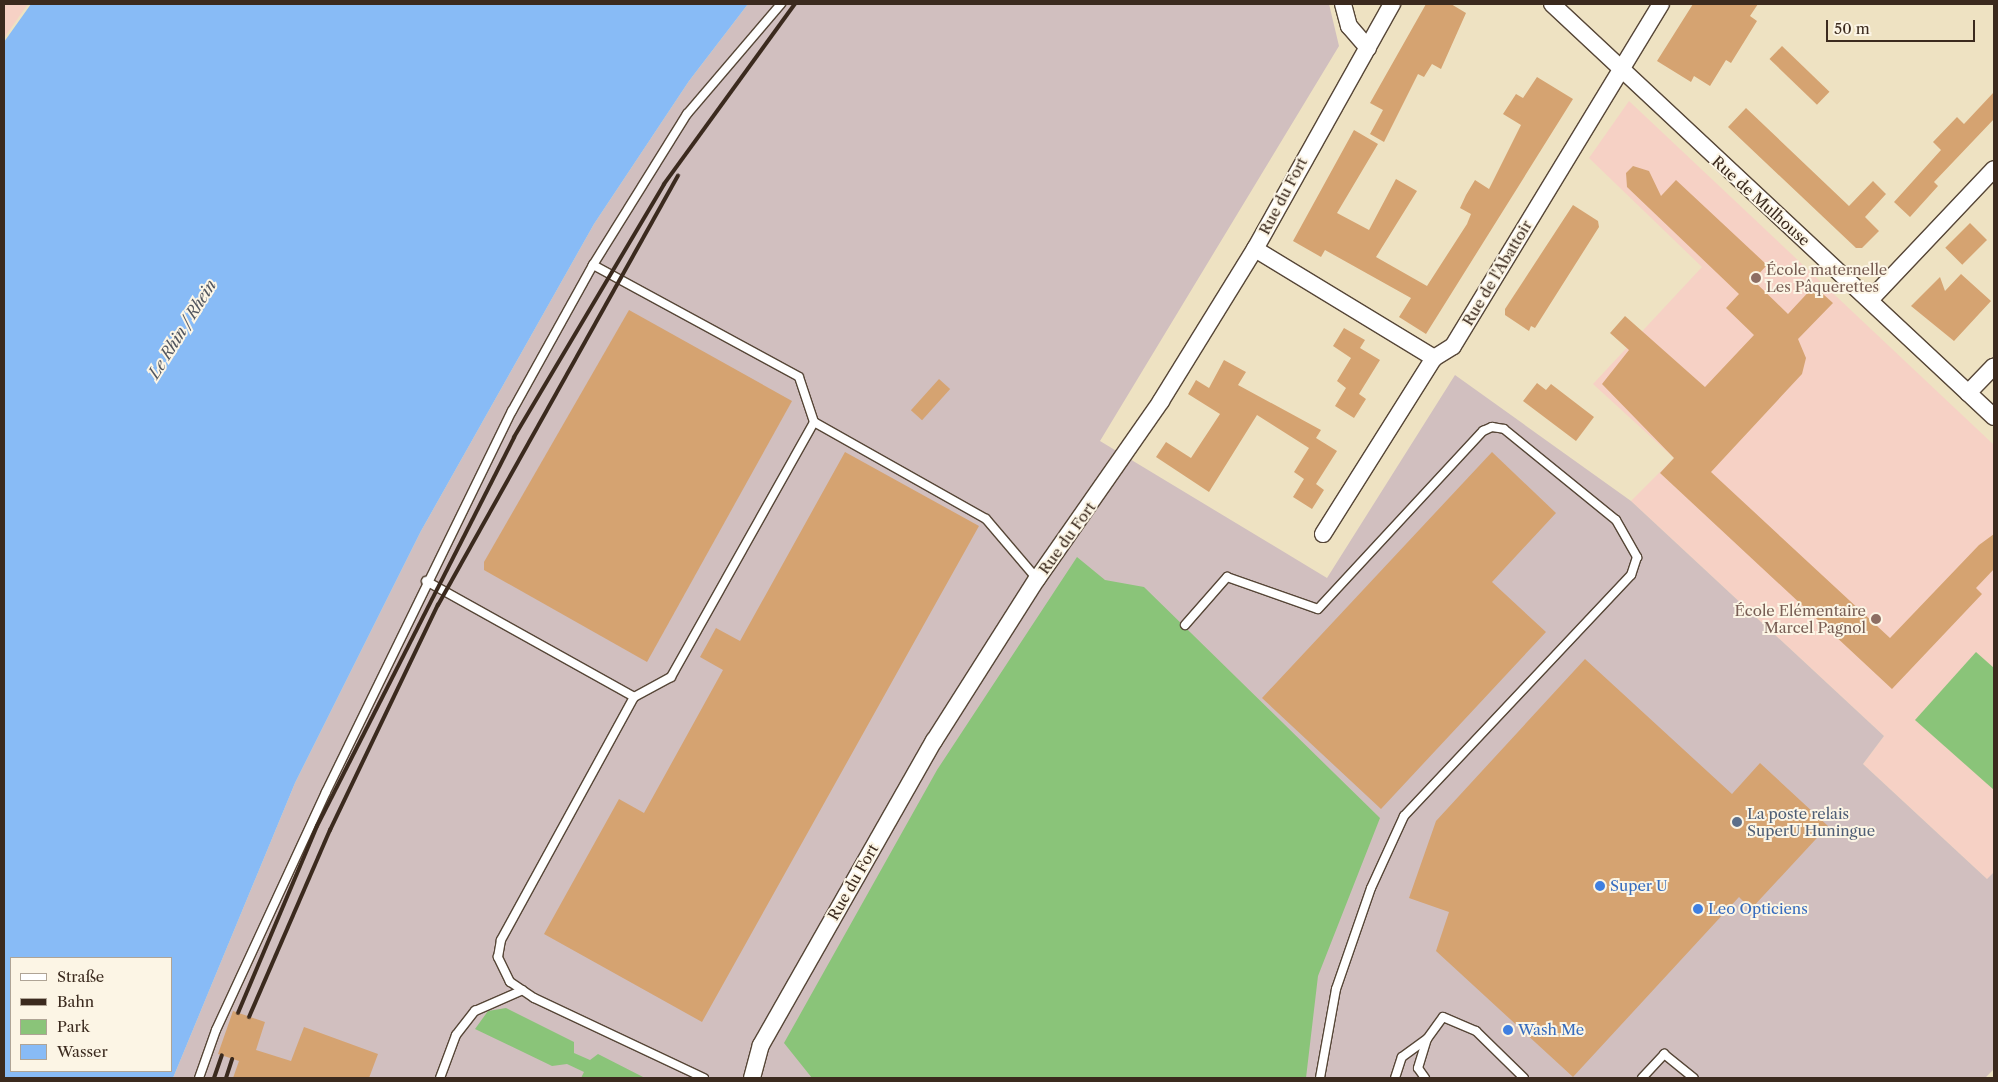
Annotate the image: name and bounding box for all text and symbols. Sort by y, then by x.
scale bar [1828,10,1977,42]
text: 50 m [1834,19,1870,38]
street label: Rue de Mulhouse [1708,152,1814,250]
street label: Rue du Fort [1255,154,1311,238]
street label: Rue de l'Abattoir [1458,217,1536,329]
place label: École maternelle Les Pâquerettes [1766,260,1887,295]
marker: École maternelle Les Pâquerettes [1750,272,1762,284]
water label: Le Rhin / Rhein [144,276,220,382]
street label: Rue du Fort [1035,498,1099,578]
place label: École Elémentaire Marcel Pagnol [1734,601,1866,636]
marker: École Elémentaire Marcel Pagnol [1870,613,1882,625]
place label: La poste relais SuperU Huningue [1747,804,1875,839]
marker: La poste relais SuperU Huningue [1731,816,1743,828]
street label: Rue du Fort [824,841,882,923]
place label: Super U [1610,877,1668,895]
marker: Super U [1594,880,1606,892]
place label: Leo Opticiens [1708,900,1808,918]
marker: Leo Opticiens [1692,903,1704,915]
legend [10,957,172,1072]
text: Straße [57,967,104,986]
text: Bahn [57,992,94,1011]
text: Park [57,1017,90,1036]
place label: Wash Me [1518,1021,1584,1039]
marker: Wash Me [1502,1024,1514,1036]
text: Wasser [57,1042,108,1061]

